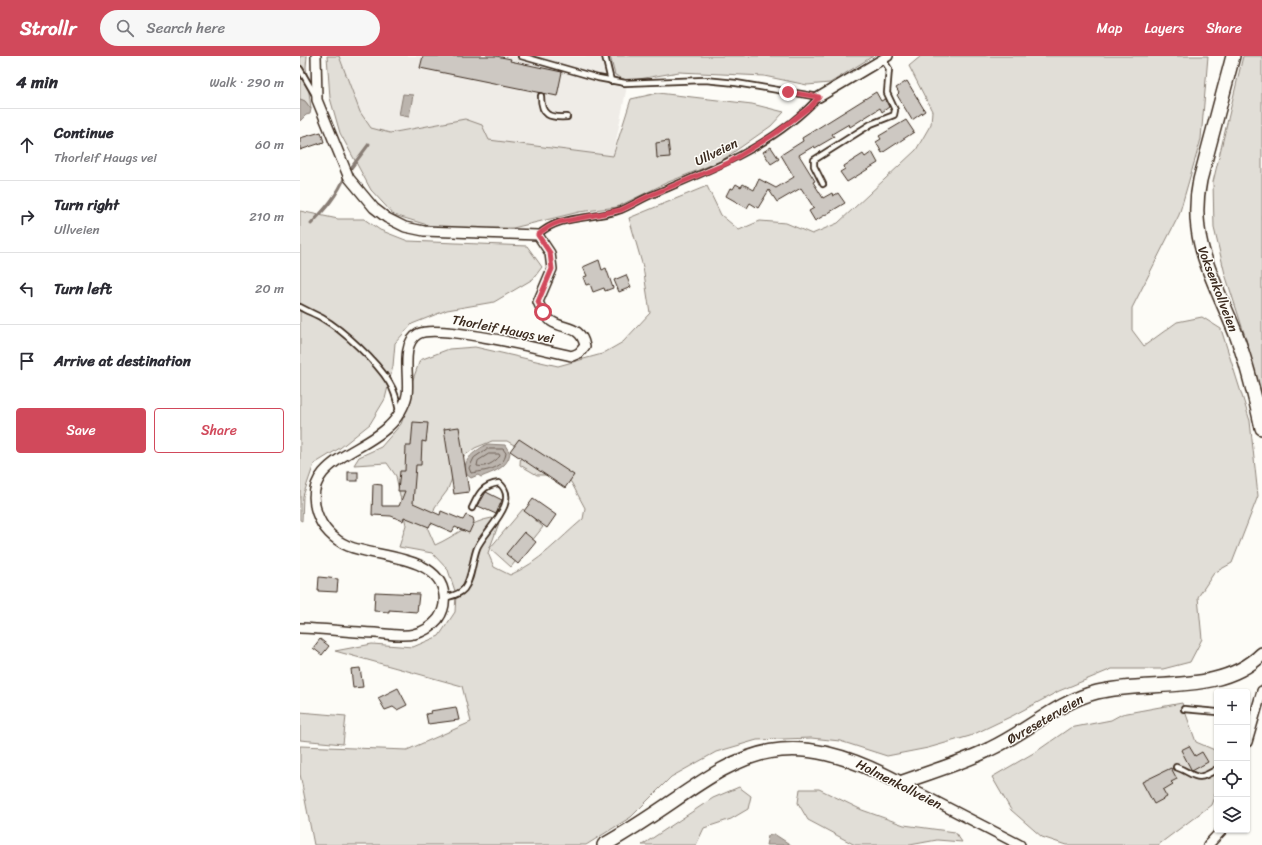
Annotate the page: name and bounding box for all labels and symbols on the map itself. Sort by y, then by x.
route end [779,83,797,101]
street label: Ullveien [690,132,742,172]
street label: Voksenkollveien [1191,243,1245,335]
route start [534,303,552,321]
street label: Thorleif Haugs vei [450,308,556,350]
street label: Øvreseterveien [1002,688,1088,750]
street label: Holmenkollveien [852,753,946,815]

